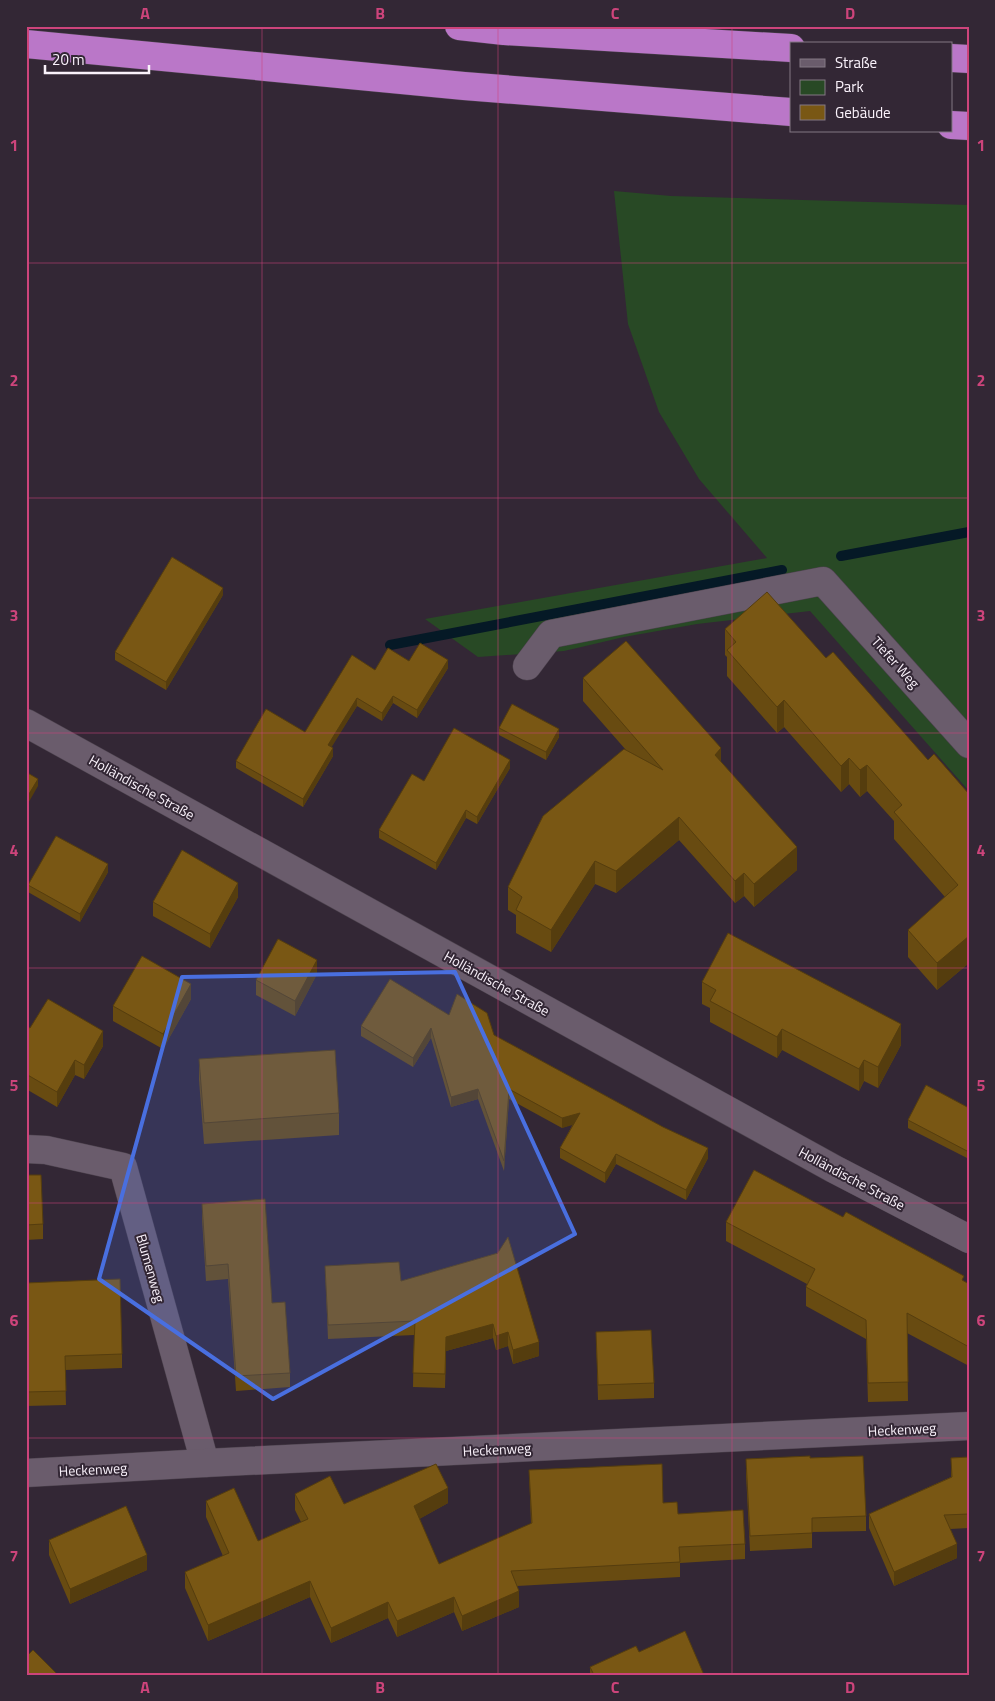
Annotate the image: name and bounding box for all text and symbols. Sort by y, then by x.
text: A [140,1,150,25]
text: B [375,1,385,25]
text: C [611,1,620,25]
text: D [845,1,855,25]
scale bar [45,42,149,74]
legend [790,42,952,132]
text: 20 m [52,48,85,71]
text: Straße [835,51,877,74]
text: Park [835,75,864,98]
text: Gebäude [835,101,891,124]
text: 1 [10,133,18,157]
text: 1 [977,133,985,157]
text: 2 [10,368,18,392]
text: 2 [977,368,985,392]
text: 3 [10,603,18,627]
text: 3 [977,603,985,627]
street label: Tiefer Weg [867,631,925,693]
street label: Holländische Straße [85,749,199,825]
text: 4 [10,838,19,862]
text: 4 [977,838,986,862]
street label: Holländische Straße [440,945,554,1021]
text: 5 [10,1073,19,1097]
text: 5 [977,1073,986,1097]
street label: Holländische Straße [795,1141,909,1215]
street label: Blumenweg [131,1231,171,1305]
text: 6 [10,1308,19,1332]
text: 6 [977,1308,986,1332]
street label: Heckenweg [867,1417,937,1441]
street label: Heckenweg [462,1437,532,1461]
street label: Heckenweg [58,1457,128,1481]
text: 7 [10,1544,18,1568]
text: 7 [977,1544,985,1568]
text: A [140,1675,150,1699]
text: B [375,1675,385,1699]
text: C [611,1675,620,1699]
text: D [845,1675,855,1699]

